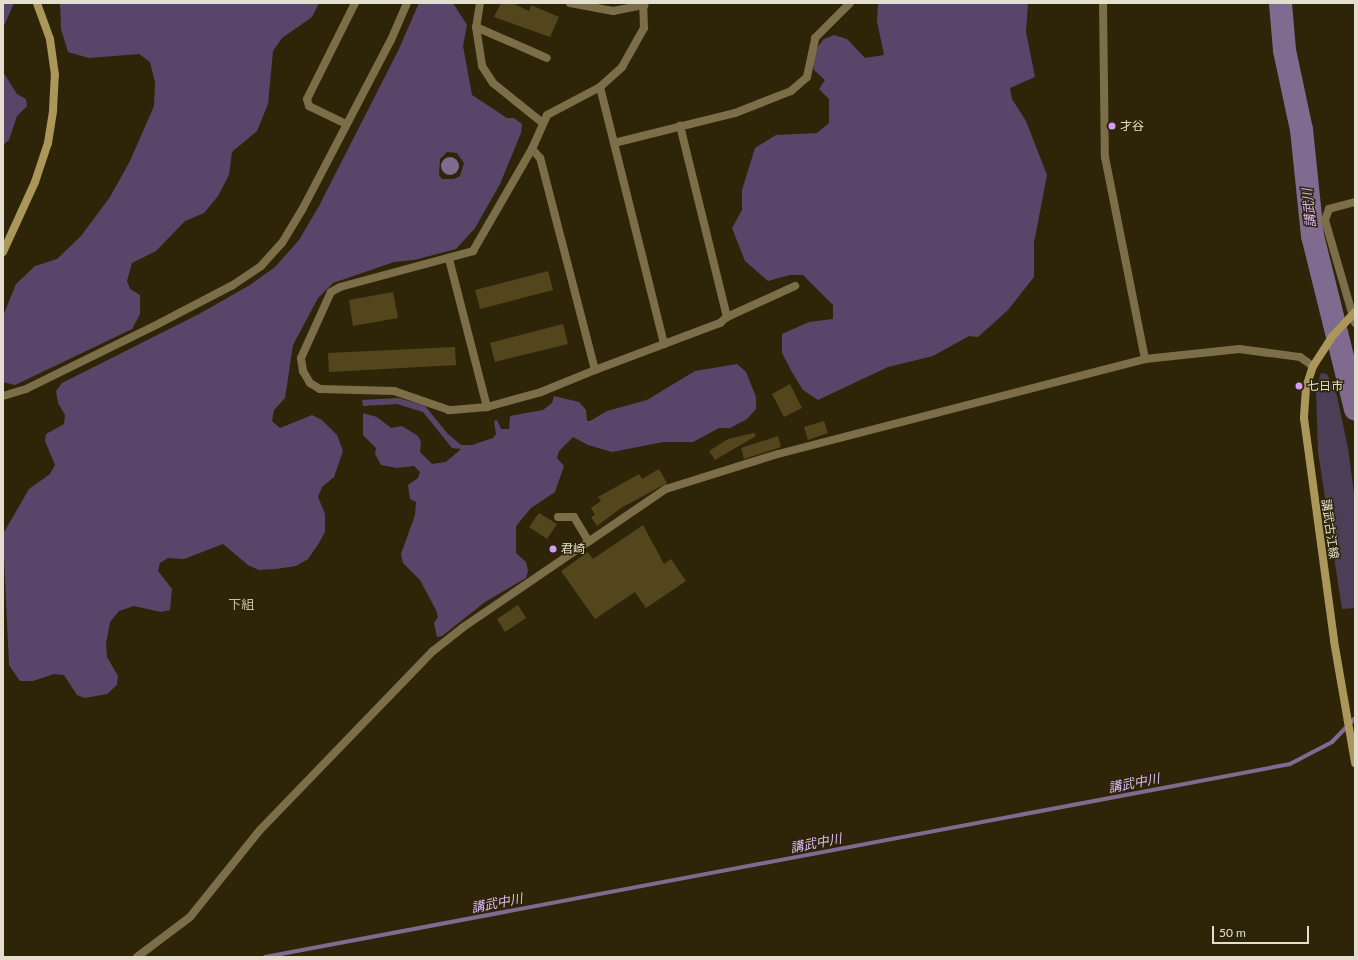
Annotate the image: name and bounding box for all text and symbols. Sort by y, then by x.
place label: 才谷 [1120,119,1144,133]
marker: 才谷 [1107,121,1117,131]
water label: 講武川 [1299,188,1319,228]
place label: 七日市 [1307,379,1343,393]
marker: 七日市 [1294,381,1304,391]
street label: 講武古江線 [1319,498,1341,560]
place label: 君崎 [561,542,585,556]
marker: 君崎 [548,544,558,554]
district label: 下組 [228,596,254,612]
water label: 講武中川 [1107,770,1161,796]
water label: 講武中川 [789,830,843,856]
water label: 講武中川 [470,890,524,916]
scale bar [1214,918,1311,944]
text: 50 m [1219,925,1246,940]

